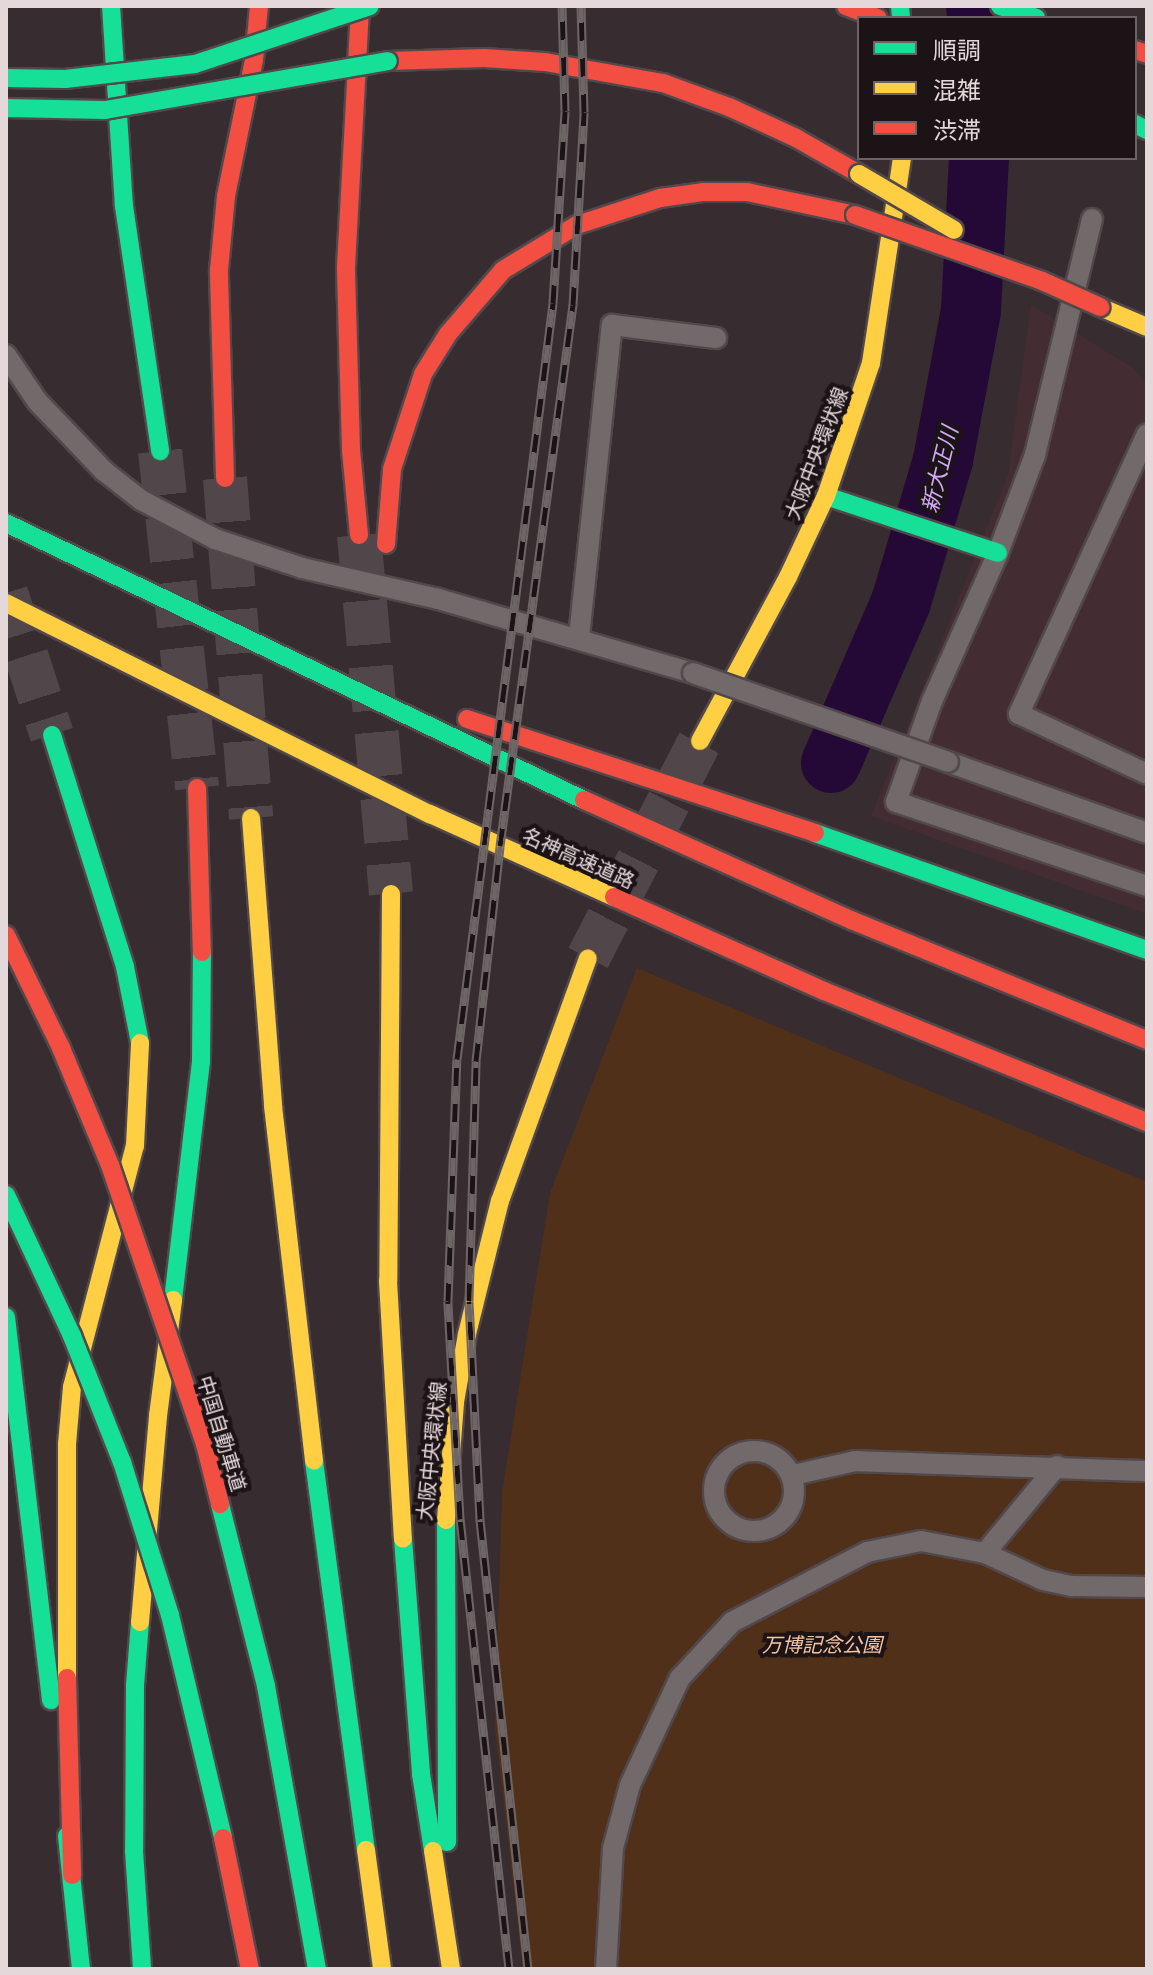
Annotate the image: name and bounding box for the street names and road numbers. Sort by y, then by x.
street label: 大阪中央環状線 [779,383,851,523]
street label: 名神高速道路 [519,822,639,892]
street label: 中国自動車道 [194,1372,252,1494]
street label: 大阪中央環状線 [411,1380,449,1522]

